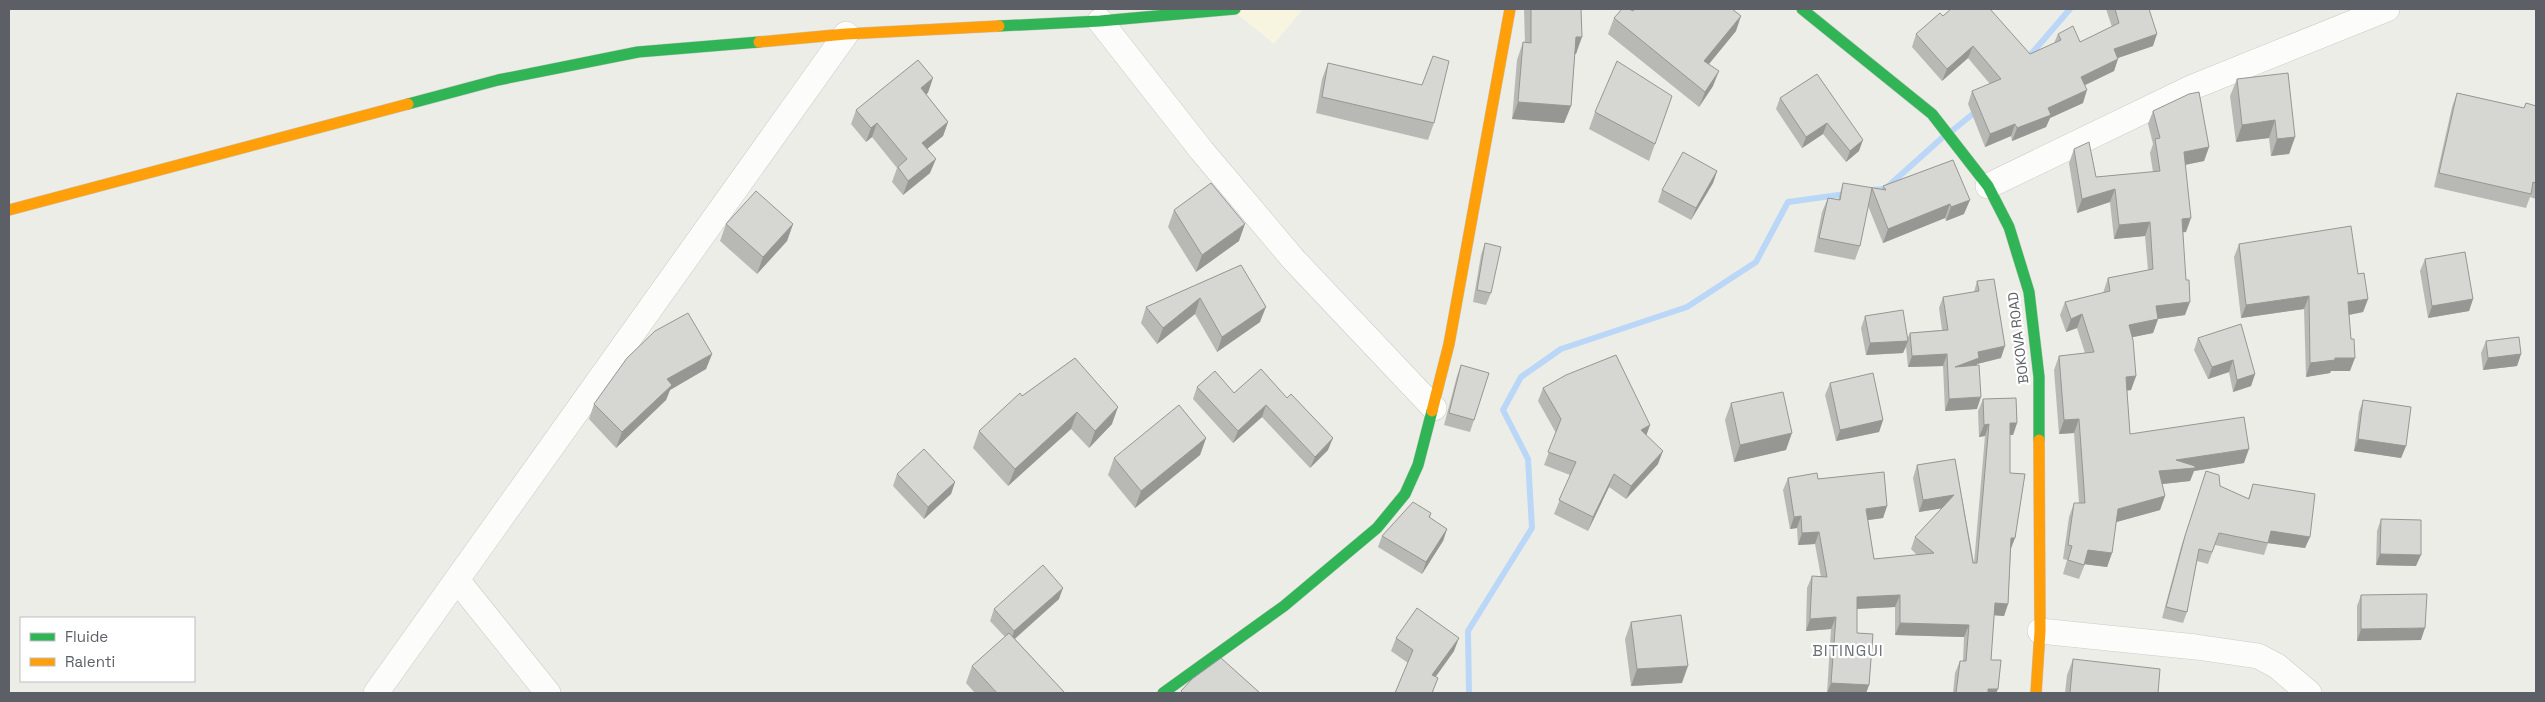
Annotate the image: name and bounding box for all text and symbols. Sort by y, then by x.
street label: BOKOVA ROAD [2003,291,2033,385]
legend [20,617,195,682]
text: Fluide [65,627,108,646]
district label: BITINGUI [1812,640,1884,661]
text: Ralenti [65,652,115,671]

